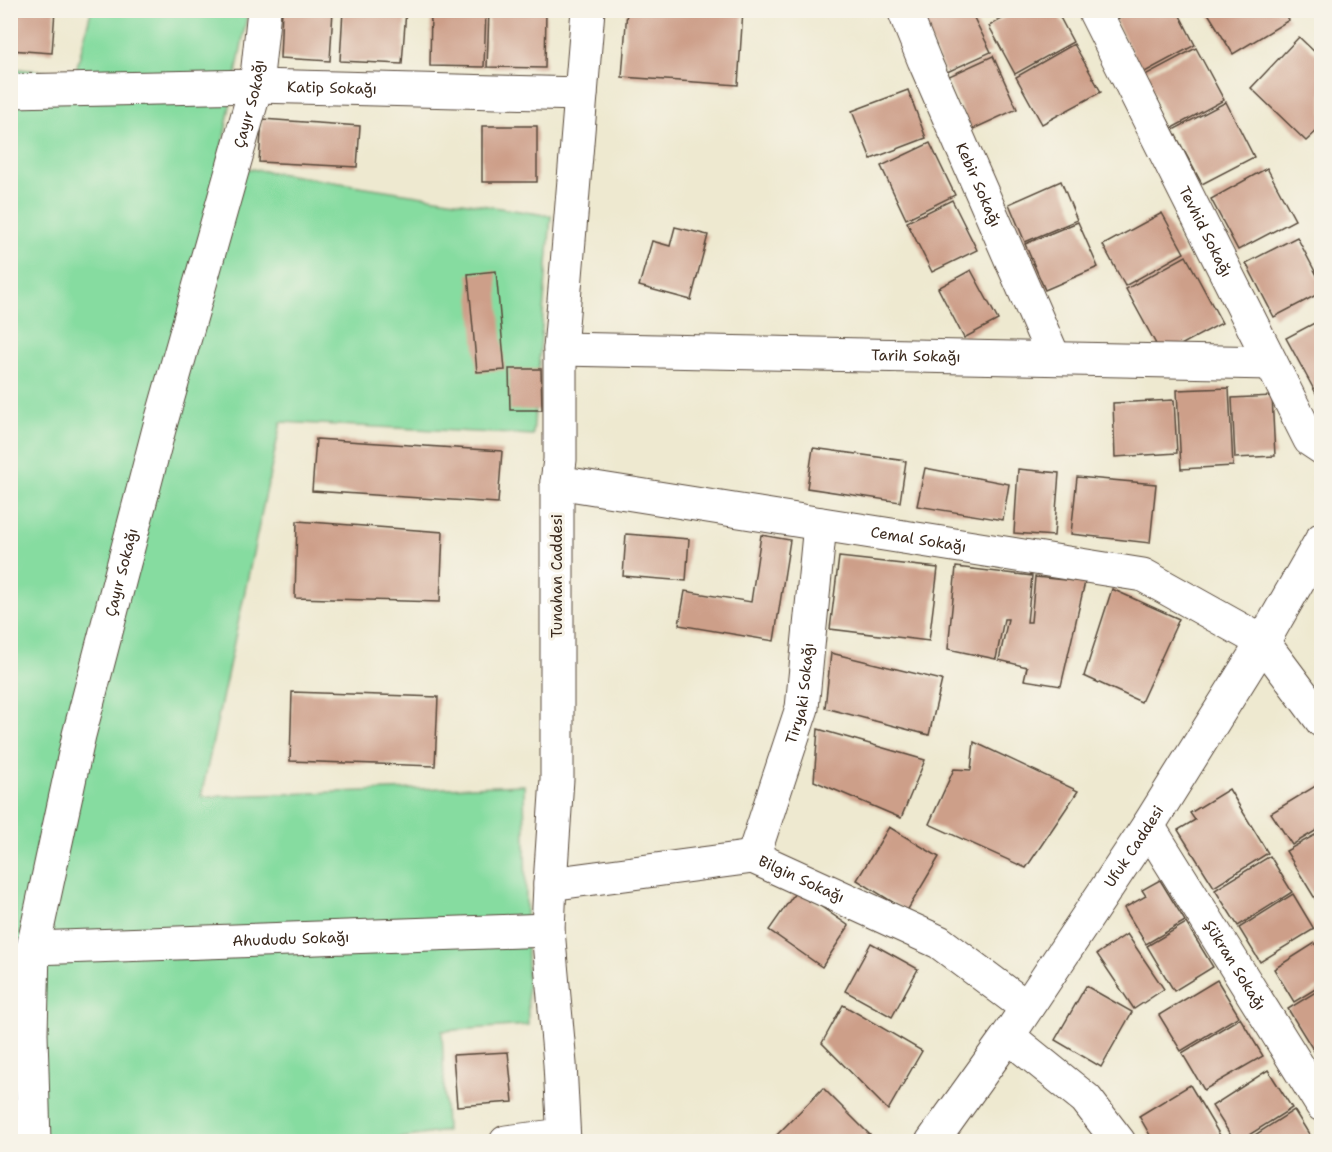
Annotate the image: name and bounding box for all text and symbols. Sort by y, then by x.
street label: Çayır Sokağı [229,59,269,150]
street label: Katip Sokağı [287,77,377,99]
street label: Kebir Sokağı [951,139,1006,230]
street label: Tevhid Sokağı [1174,183,1237,280]
street label: Tarih Sokağı [871,345,961,367]
street label: Tunahan Caddesi [547,514,567,638]
street label: Cemal Sokağı [869,522,968,557]
street label: Çayır Sokağı [100,526,143,619]
street label: Tiryaki Sokağı [781,642,818,747]
street label: Ufuk Caddesi [1100,802,1168,891]
street label: Bilgin Sokağı [755,851,848,907]
street label: Şükran Sokağı [1199,916,1270,1014]
street label: Ahududu Sokağı [232,927,350,951]

